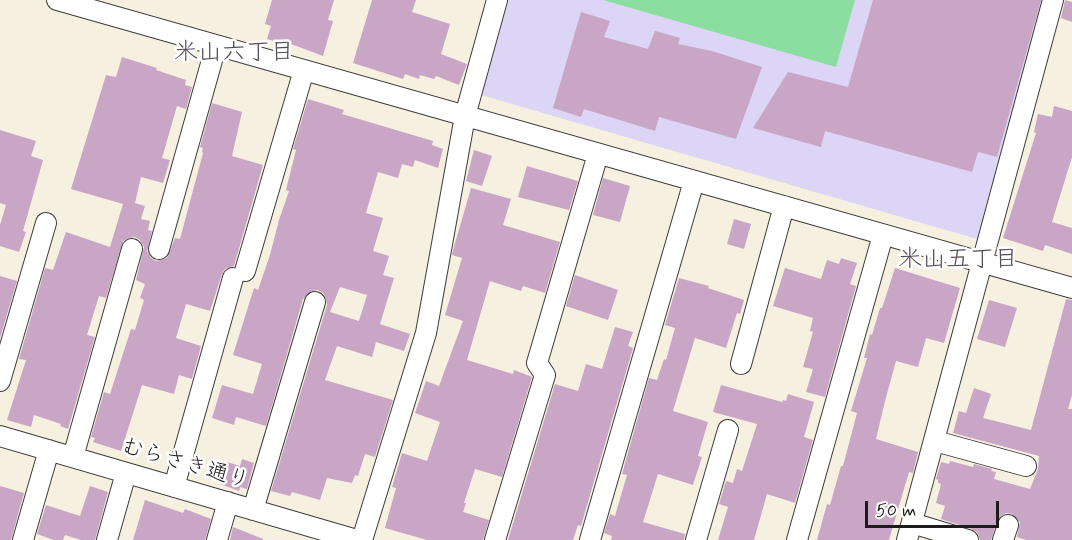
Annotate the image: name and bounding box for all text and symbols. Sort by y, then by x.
district label: 米山六丁目 [174,40,294,68]
district label: 米山五丁目 [898,247,1018,275]
street label: むらさき通り [118,434,252,496]
scale bar [868,489,1002,527]
text: 50 m [876,499,916,523]

